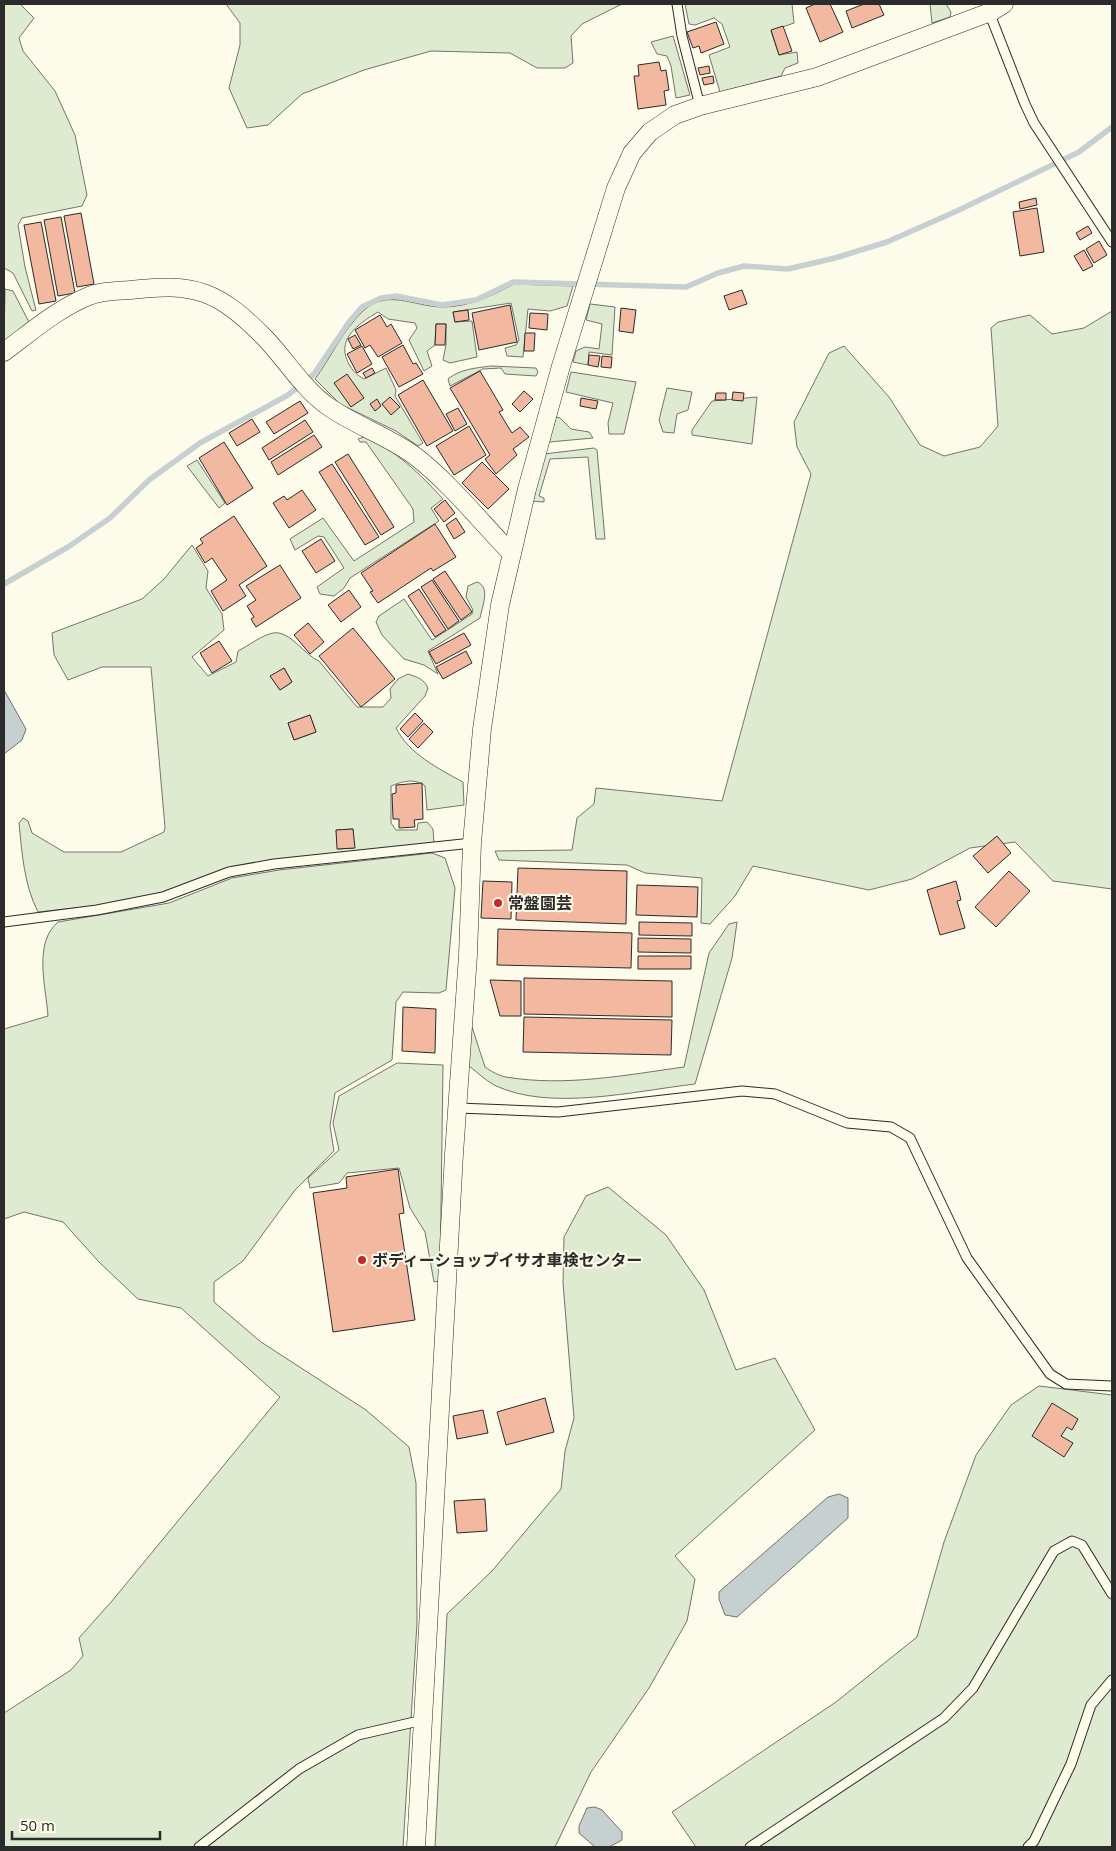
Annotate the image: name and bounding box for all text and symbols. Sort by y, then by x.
place label: 常盤園芸 [508,892,572,914]
marker: 常盤園芸 [492,897,504,909]
place label: ボディーショップイサオ車検センター [372,1249,643,1271]
marker: ボディーショップイサオ車検センター [356,1254,368,1266]
scale bar [12,1808,160,1840]
text: 50 m [20,1815,55,1835]

